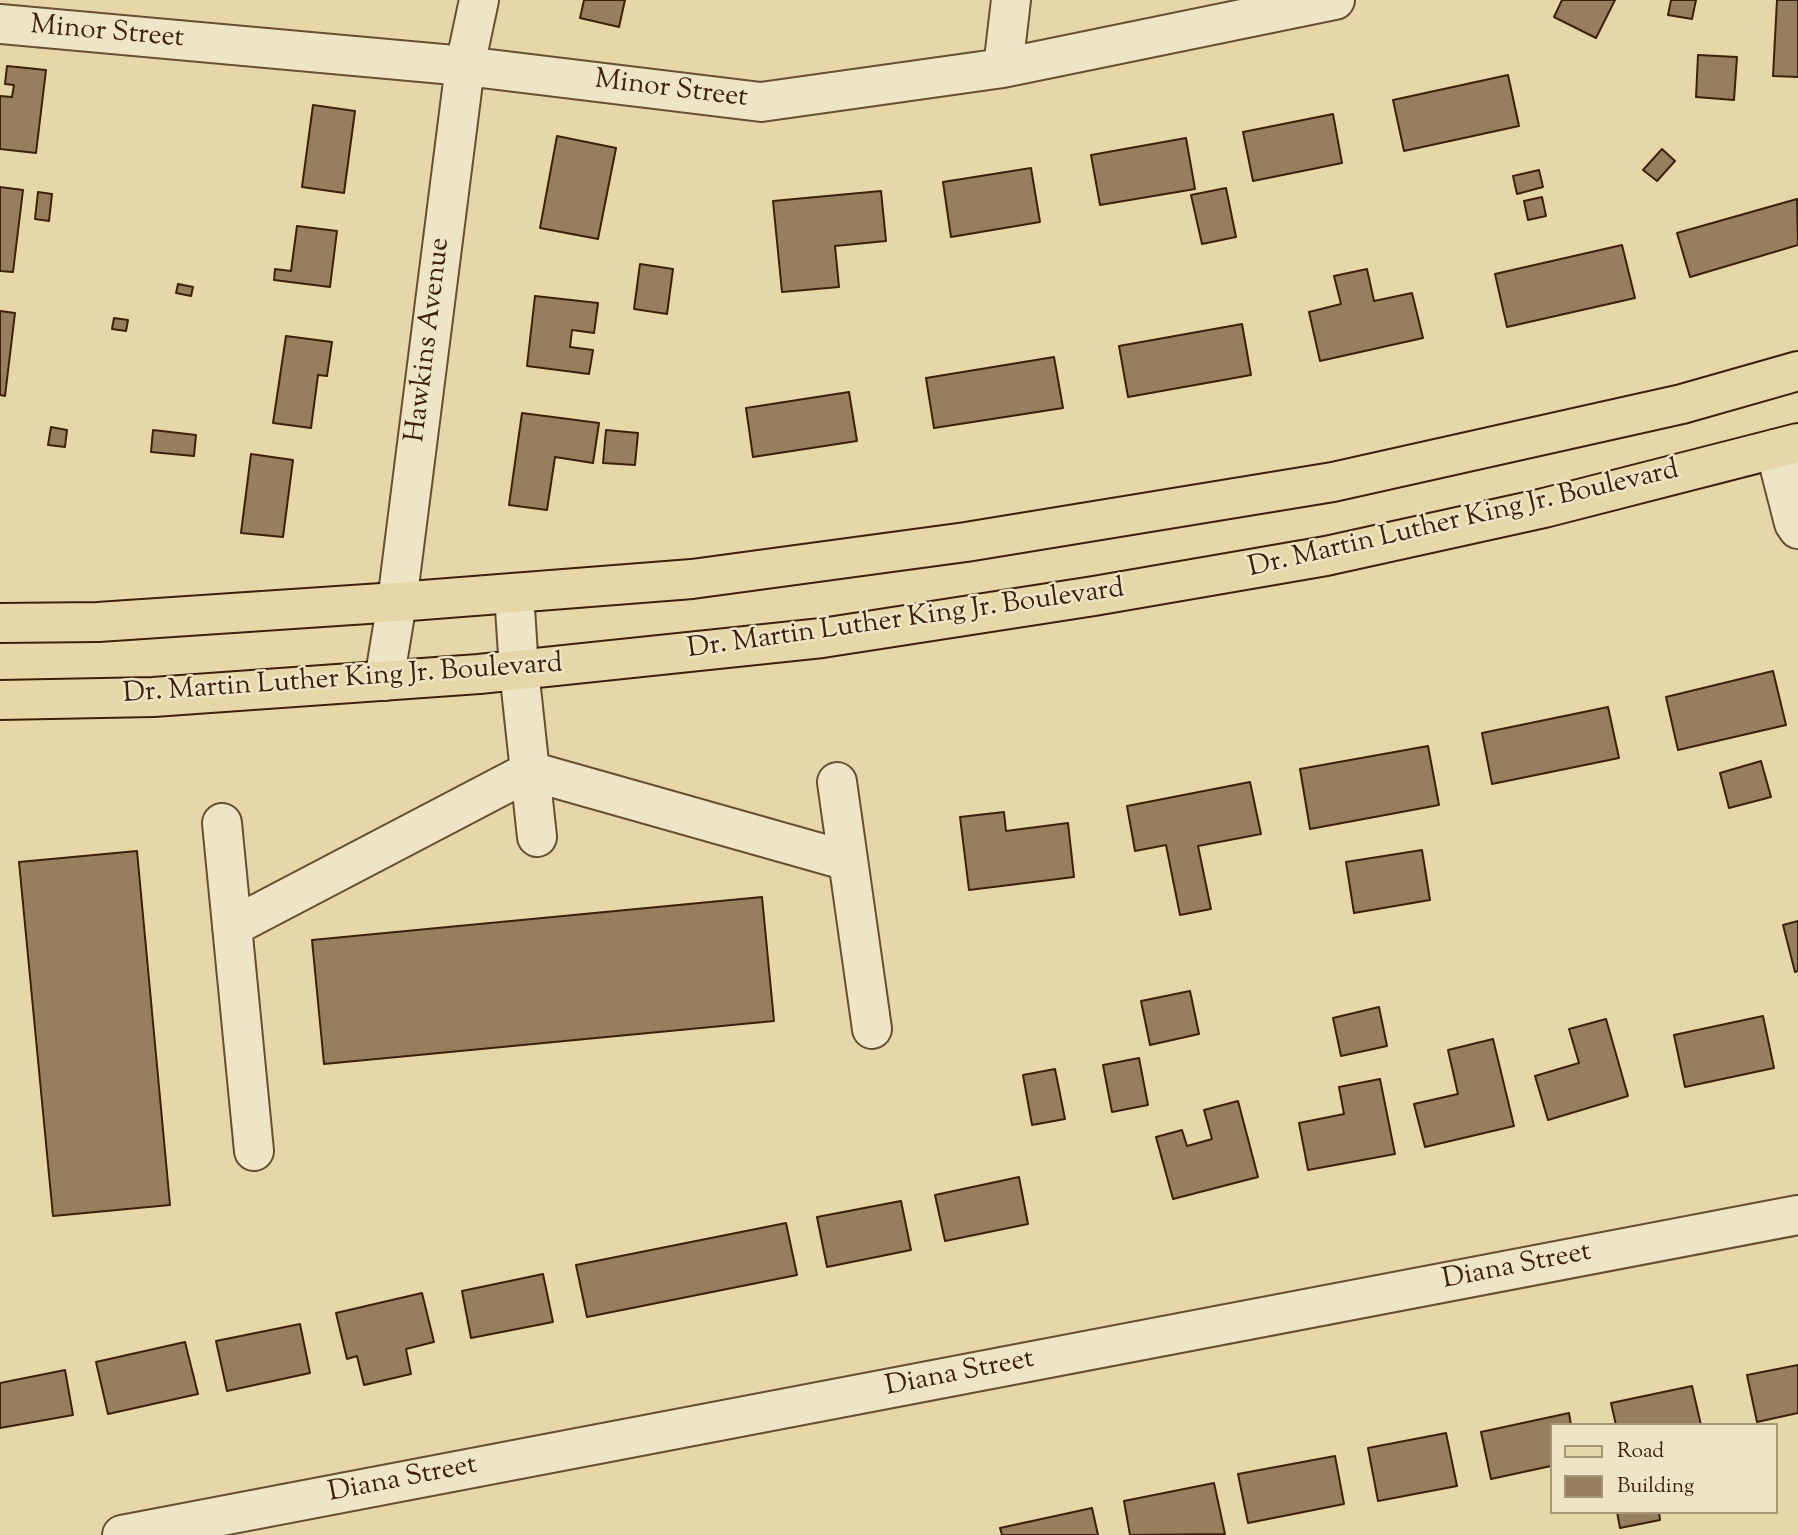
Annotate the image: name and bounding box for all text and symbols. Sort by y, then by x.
street label: Minor Street [29,11,185,57]
street label: Minor Street [593,65,749,117]
street label: Hawkins Avenue [401,236,459,444]
street label: Dr. Martin Luther King Jr. Boulevard [1246,455,1682,587]
street label: Dr. Martin Luther King Jr. Boulevard [685,574,1127,668]
street label: Dr. Martin Luther King Jr. Boulevard [122,649,564,713]
street label: Diana Street [1440,1237,1594,1299]
street label: Diana Street [883,1344,1037,1406]
legend [1549,1423,1777,1514]
text: Road [1617,1437,1664,1467]
street label: Diana Street [326,1450,480,1512]
text: Building [1617,1472,1694,1502]

